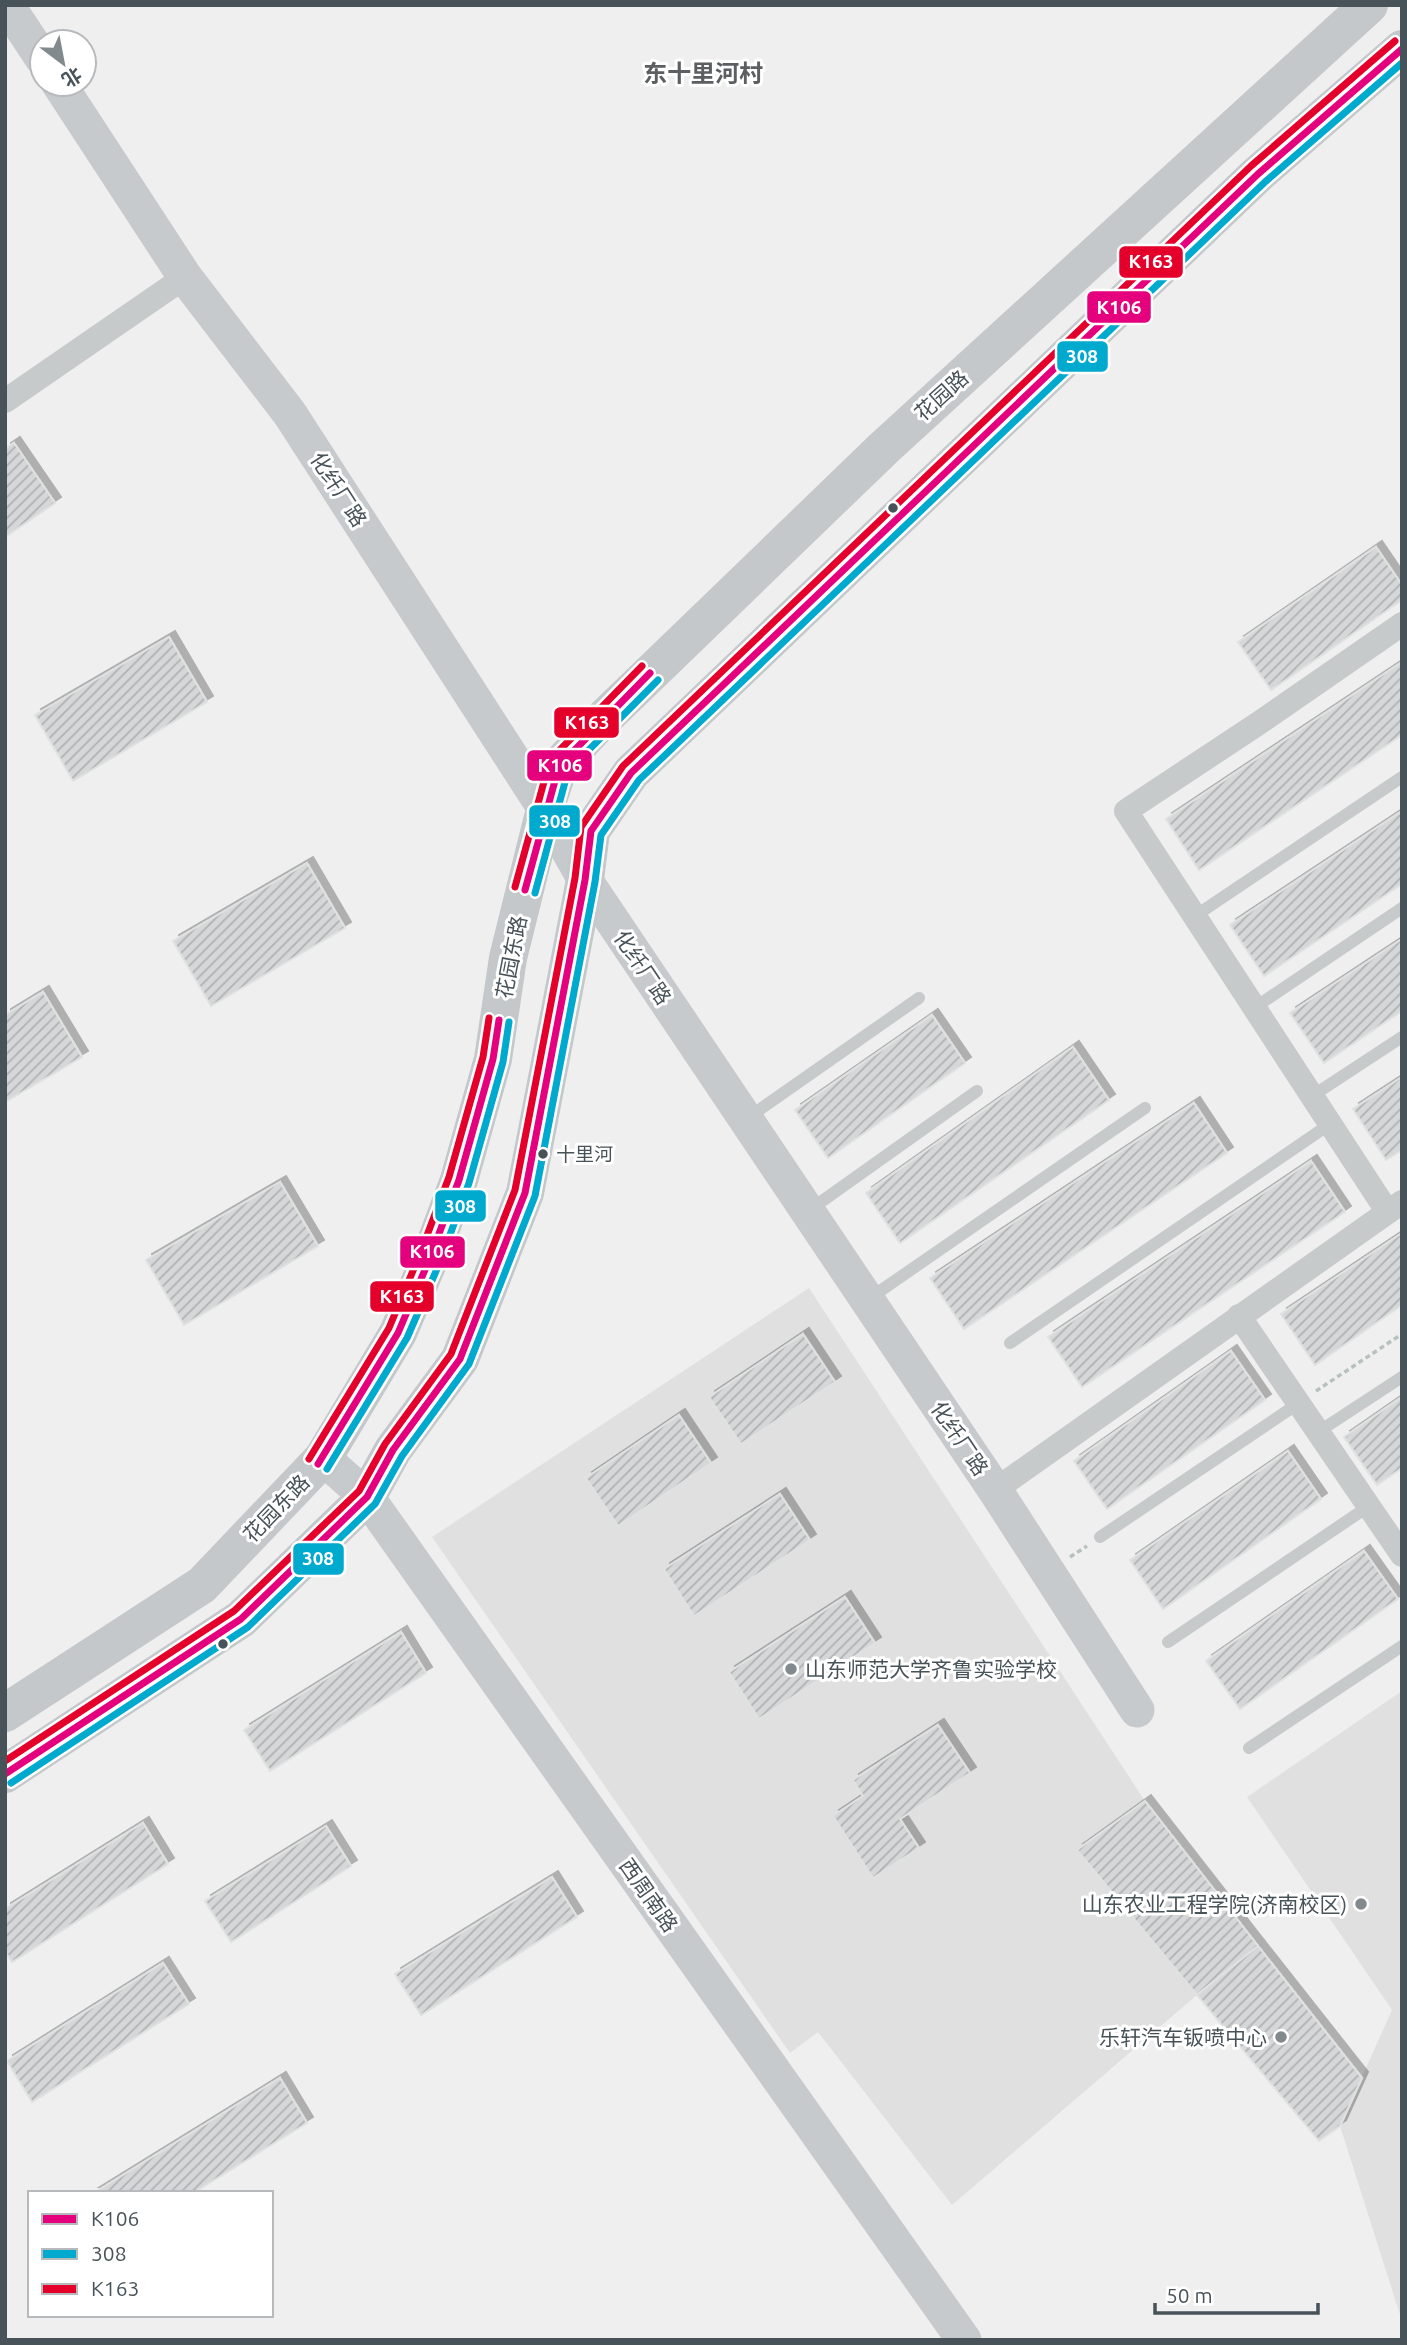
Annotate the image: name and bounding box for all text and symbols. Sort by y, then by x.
north arrow [28,28,98,98]
district label: 东十里河村 [643,60,763,87]
text: 北 [58,63,86,92]
line badge: K163 [1118,245,1184,279]
text: K163 [1129,250,1173,272]
line badge: K106 [1086,290,1152,324]
text: K106 [1097,296,1141,318]
line badge: 308 [1056,340,1109,373]
text: 308 [1066,345,1098,367]
street label: 花园路 [910,365,972,425]
street label: 化纤厂路 [306,447,372,531]
unlabelled marker [886,501,900,515]
line badge: K163 [553,706,620,739]
text: K163 [565,711,609,733]
line badge: K106 [526,749,593,782]
text: K106 [538,754,582,776]
line badge: 308 [528,804,581,838]
text: 308 [539,810,571,832]
street label: 花园东路 [491,913,531,1001]
street label: 化纤厂路 [610,925,676,1009]
place label: 十里河 [556,1143,613,1165]
marker: 十里河 [536,1147,550,1161]
line badge: 308 [434,1189,487,1223]
text: 308 [444,1195,476,1217]
line badge: K106 [399,1235,466,1269]
text: K106 [410,1240,454,1262]
line badge: K163 [369,1280,435,1313]
text: K163 [380,1285,424,1307]
street label: 化纤厂路 [927,1396,993,1480]
street label: 花园东路 [238,1469,314,1547]
line badge: 308 [292,1542,345,1576]
text: 308 [302,1547,334,1569]
unlabelled marker [216,1637,230,1651]
place label: 山东师范大学齐鲁实验学校 [805,1657,1057,1681]
marker: 山东师范大学齐鲁实验学校 [783,1661,799,1677]
street label: 西周南路 [615,1854,683,1936]
place label: 山东农业工程学院(济南校区) [1082,1892,1347,1916]
marker: 山东农业工程学院(济南校区) [1353,1896,1369,1912]
place label: 乐轩汽车钣喷中心 [1099,2025,1267,2049]
marker: 乐轩汽车钣喷中心 [1273,2029,1289,2045]
legend [28,2191,273,2317]
text: K106 [91,2206,139,2230]
text: 308 [91,2241,127,2265]
scale bar [1155,2272,1318,2316]
text: K163 [91,2276,139,2300]
text: 50 m [1166,2283,1213,2307]

